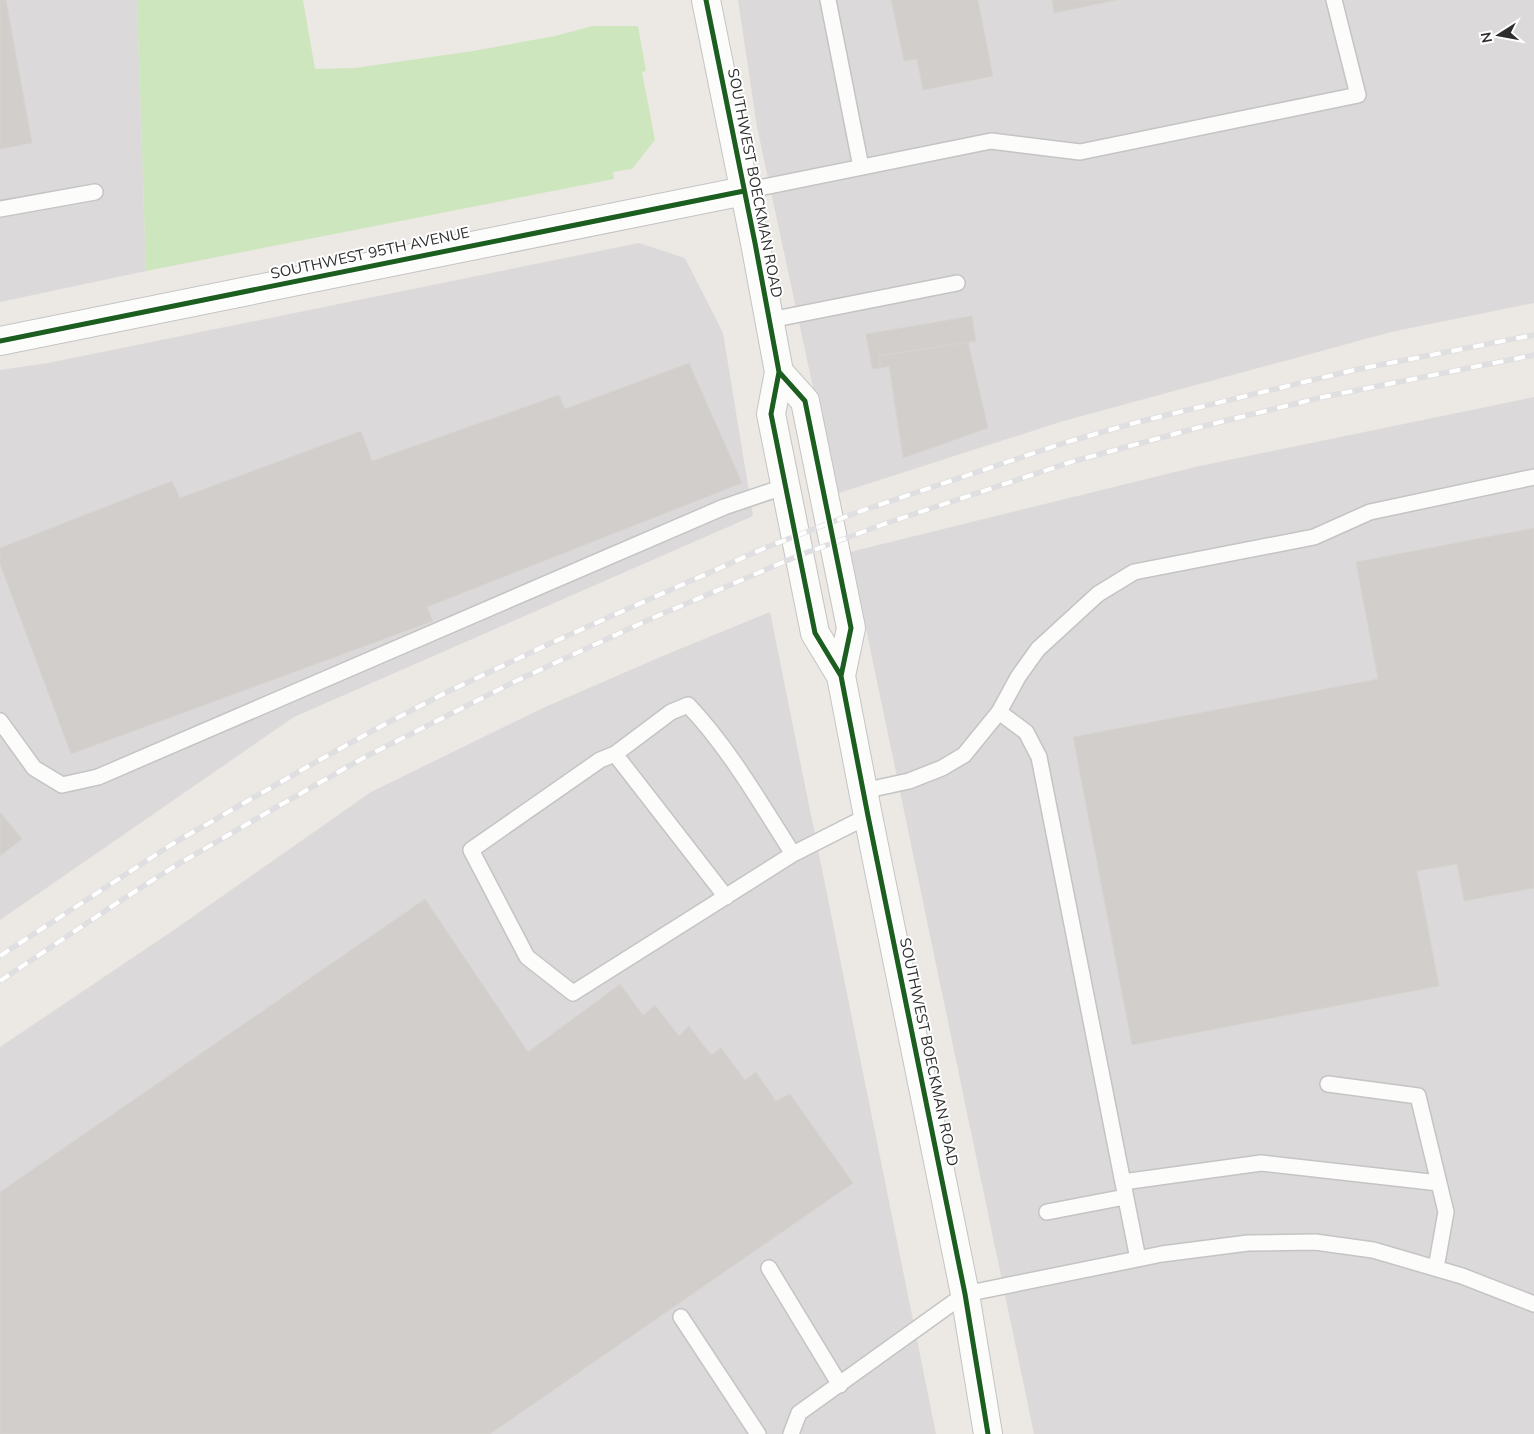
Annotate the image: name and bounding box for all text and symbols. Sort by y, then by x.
north arrow [1474,10,1524,60]
text: N [1476,31,1496,44]
street label: SOUTHWEST BOECKMAN ROAD [724,67,787,299]
street label: SOUTHWEST 95TH AVENUE [269,222,471,283]
street label: SOUTHWEST BOECKMAN ROAD [896,936,963,1168]

